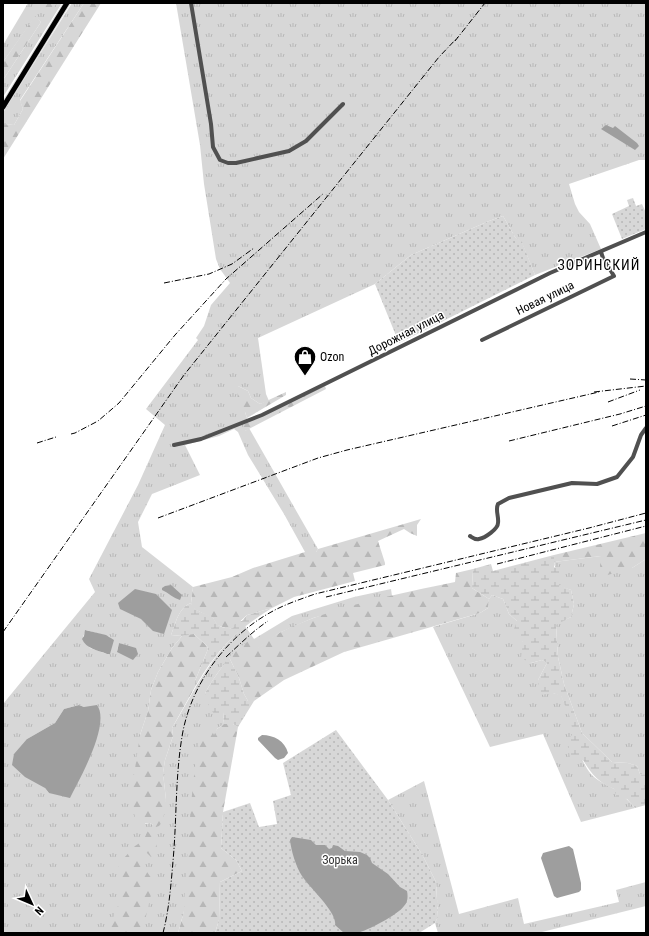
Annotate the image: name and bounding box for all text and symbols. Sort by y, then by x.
district label: ЗОРИНСКИЙ [558,257,640,273]
street label: Новая улица [514,278,577,318]
street label: Дорожная улица [366,308,446,358]
shop icon: Ozon [292,344,318,377]
place label: Ozon [320,350,344,364]
park label: Зорька [322,853,358,867]
north arrow [12,884,52,924]
text: N [32,904,46,918]

